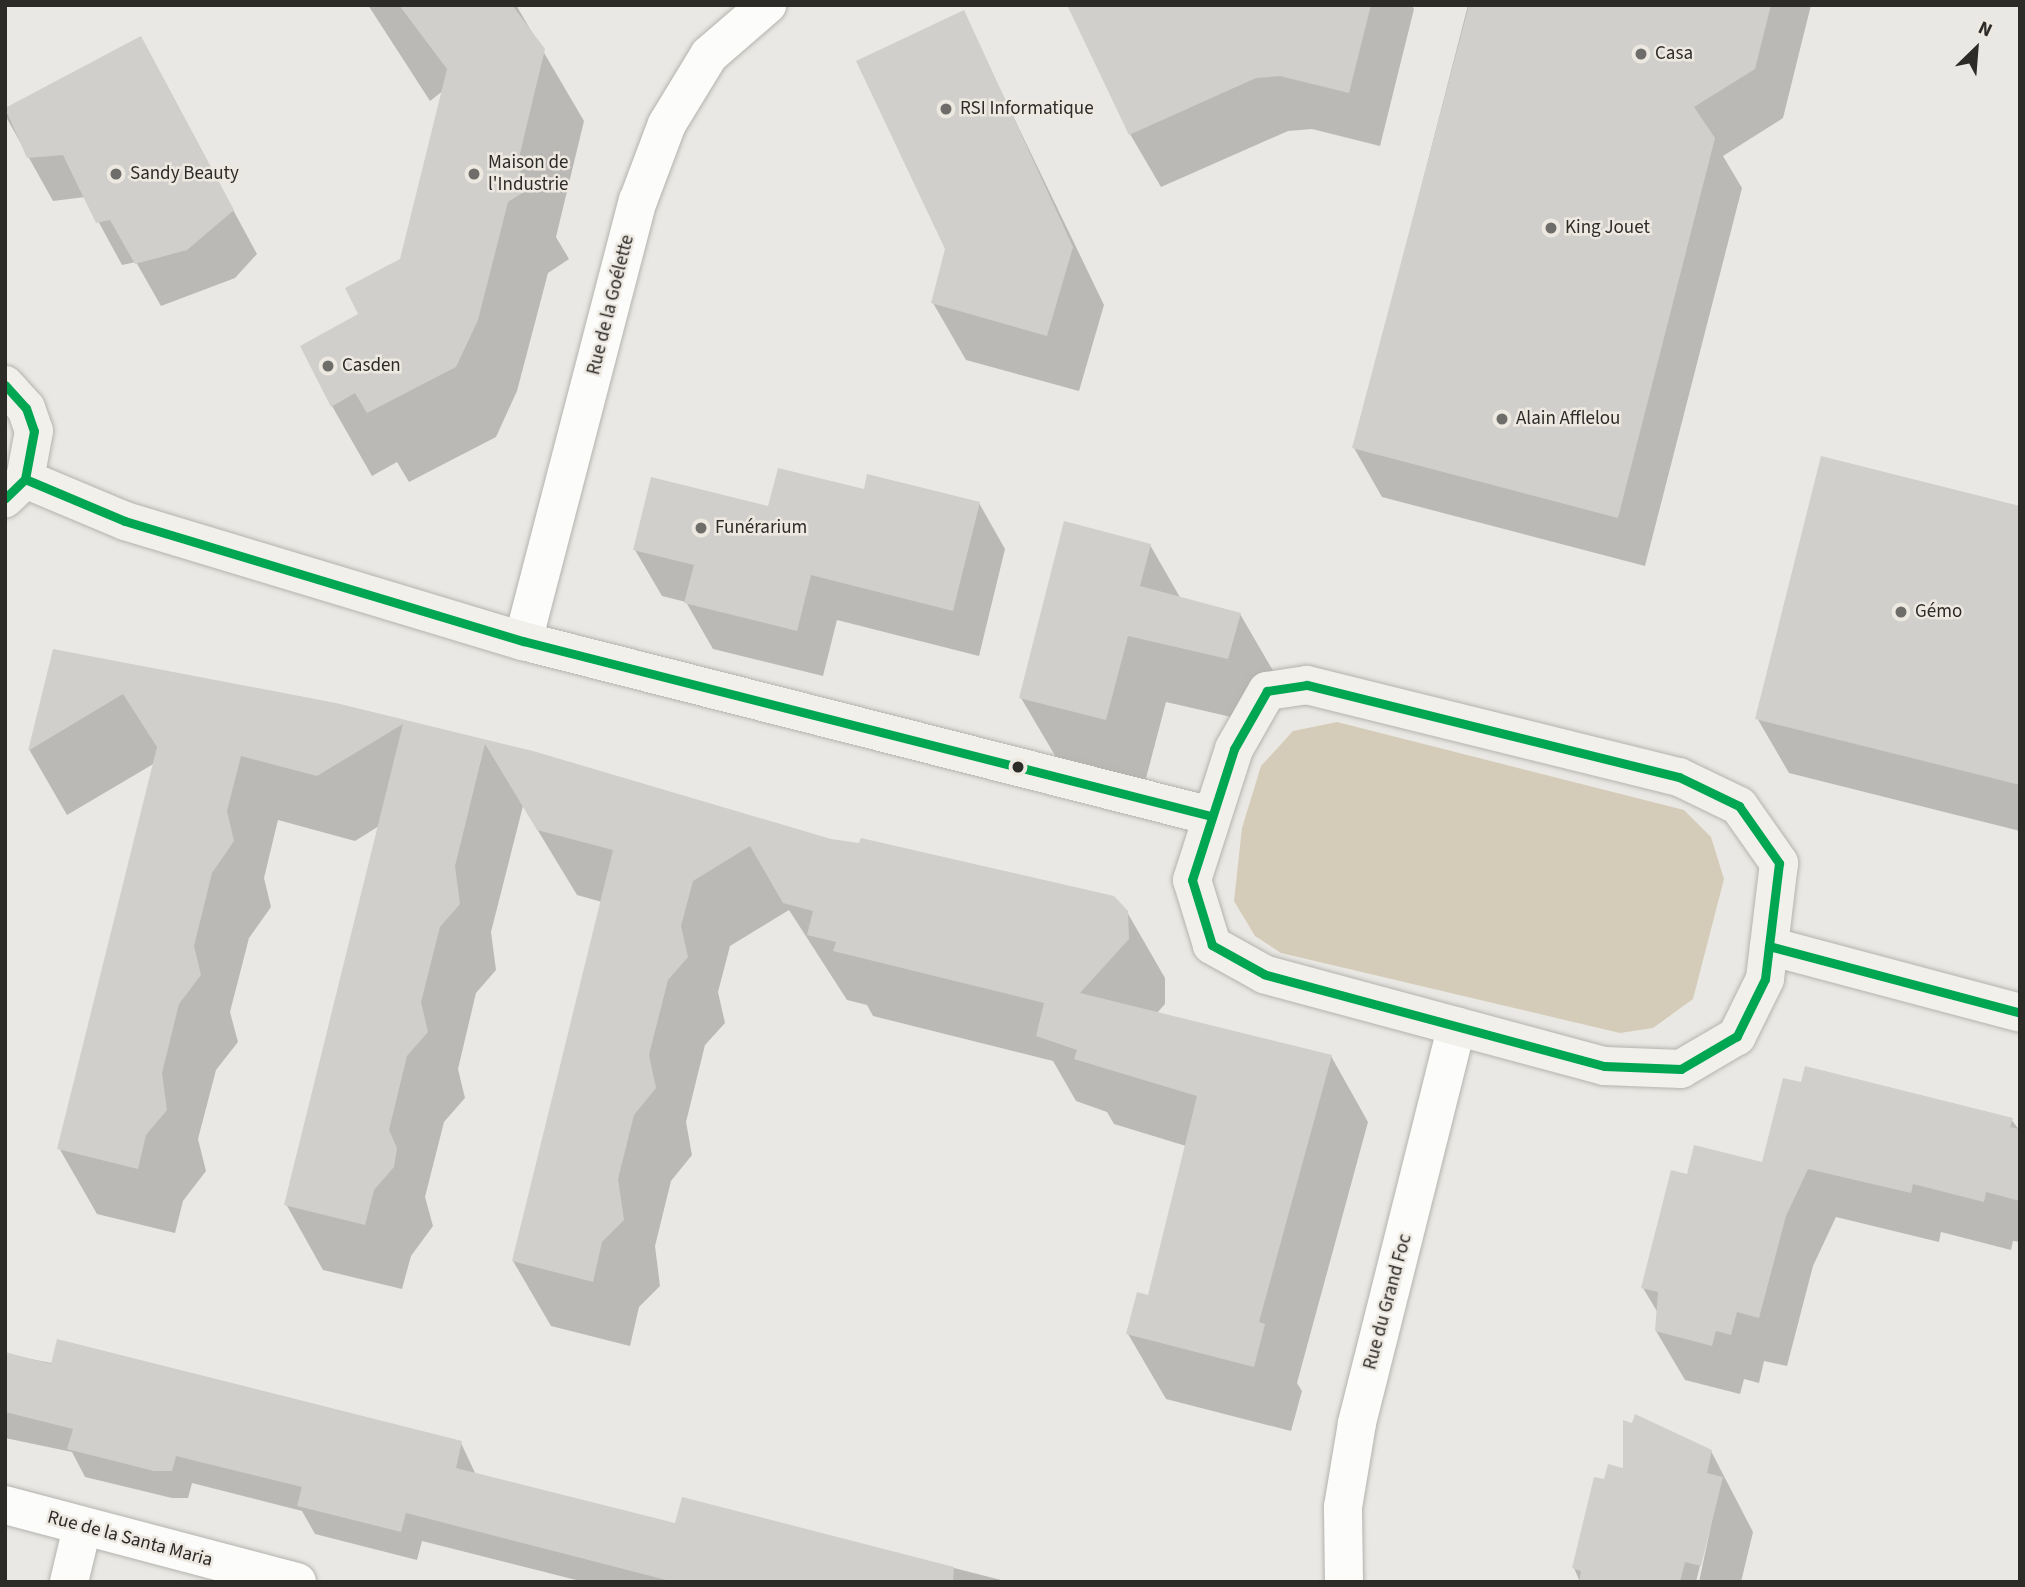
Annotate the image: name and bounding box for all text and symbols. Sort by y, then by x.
north arrow [1941,14,2011,84]
text: N [1974,15,1997,44]
place label: Casa [1655,43,1693,65]
marker: Casa [1633,46,1649,62]
place label: RSI Informatique [960,98,1094,120]
marker: RSI Informatique [938,101,954,117]
place label: Maison de l'Industrie [488,152,569,196]
place label: Sandy Beauty [130,163,239,185]
marker: Sandy Beauty [108,166,124,182]
marker: Maison de l'Industrie [466,166,482,182]
place label: King Jouet [1565,217,1650,239]
marker: King Jouet [1543,220,1559,236]
street label: Rue de la Goélette [583,233,639,377]
place label: Casden [342,355,401,377]
marker: Casden [320,358,336,374]
place label: Alain Afflelou [1516,408,1620,430]
marker: Alain Afflelou [1494,411,1510,427]
place label: Funérarium [715,517,807,539]
marker: Funérarium [693,520,709,536]
place label: Gémo [1915,601,1962,623]
marker: Gémo [1893,604,1909,620]
unlabelled marker [1011,760,1025,774]
street label: Rue du Grand Foc [1359,1232,1417,1372]
street label: Rue de la Santa Maria [45,1506,215,1572]

